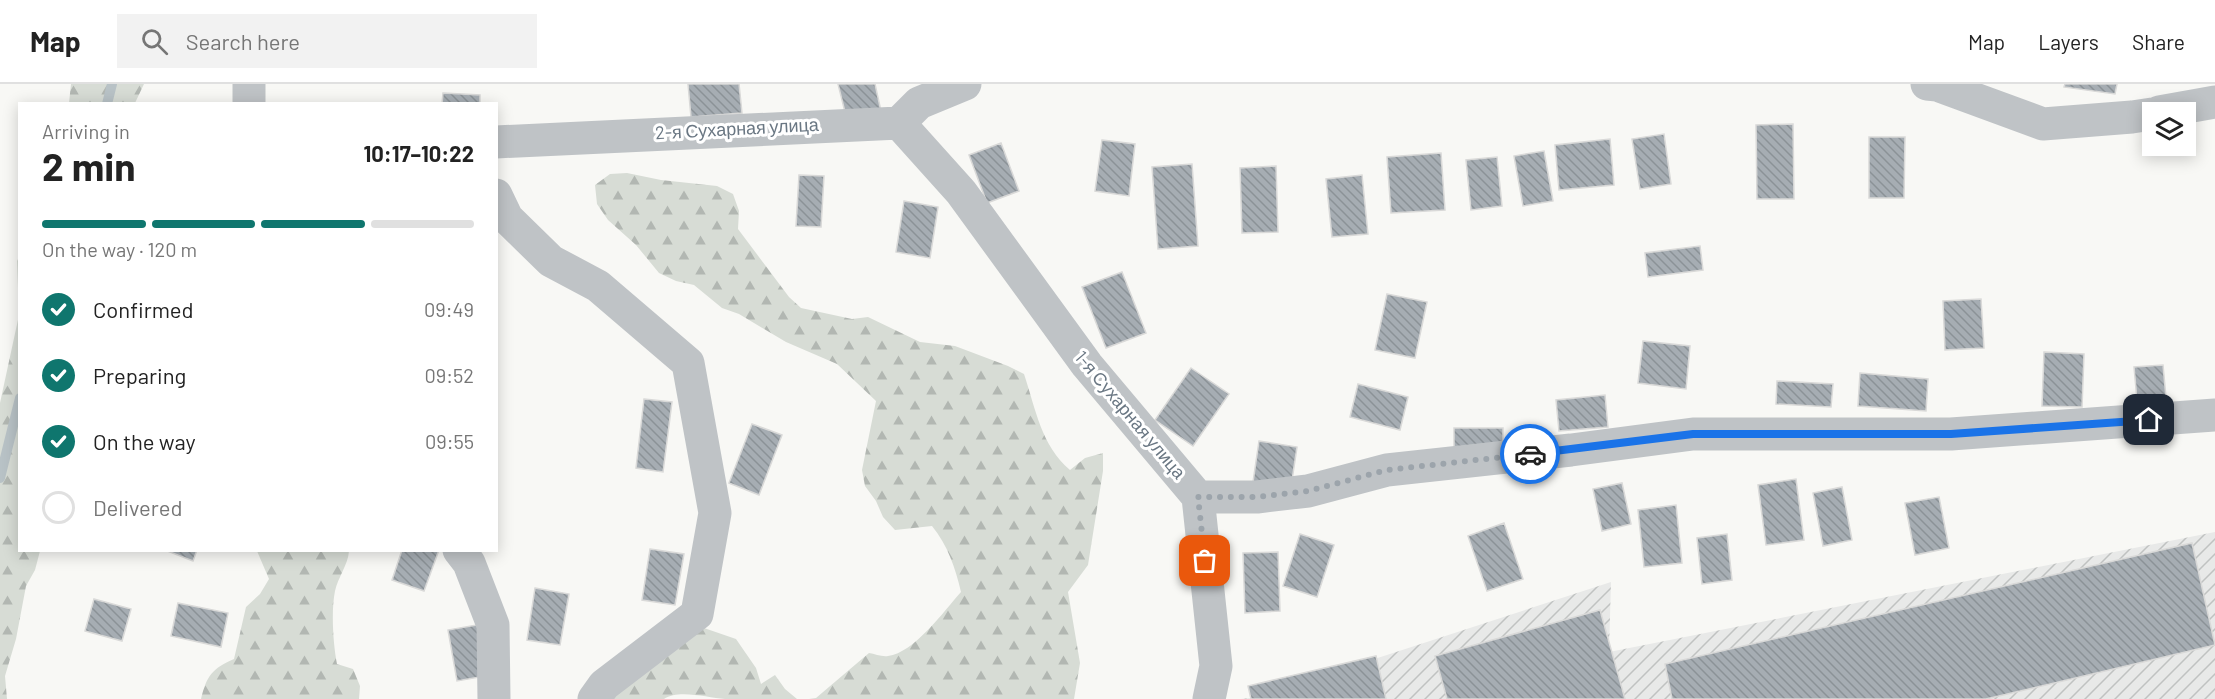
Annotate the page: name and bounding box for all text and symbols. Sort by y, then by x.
search box [117,14,537,68]
text: Map [30,24,81,58]
icon: search [138,25,171,58]
text: Search here [186,28,300,54]
text: Map [1968,29,2005,54]
text: Layers [2038,29,2099,54]
text: Share [2132,29,2185,54]
map controls [2142,102,2196,156]
button: layers [2142,102,2196,156]
street label: 2-я Сухарная улица [655,113,820,143]
text: Arriving in [42,119,130,143]
text: 10:17–10:22 [364,140,474,166]
text: 2 min [42,142,135,189]
text: On the way · 120 m [42,237,197,261]
icon: check [42,293,75,326]
text: Confirmed [93,296,193,322]
text: 09:49 [424,297,474,321]
street label: 1-я Сухарная улица [1071,346,1191,484]
icon: check [42,359,75,392]
text: Preparing [93,362,186,388]
text: 09:52 [425,363,474,387]
pin [2123,394,2174,445]
icon: home [2132,403,2165,436]
courier [1500,424,1560,484]
icon: check [42,425,75,458]
text: On the way [93,428,196,454]
text: 09:55 [425,429,474,453]
icon: car [1514,438,1547,471]
text: Delivered [93,494,182,520]
pin [1179,535,1230,586]
icon: bag [1188,544,1221,577]

